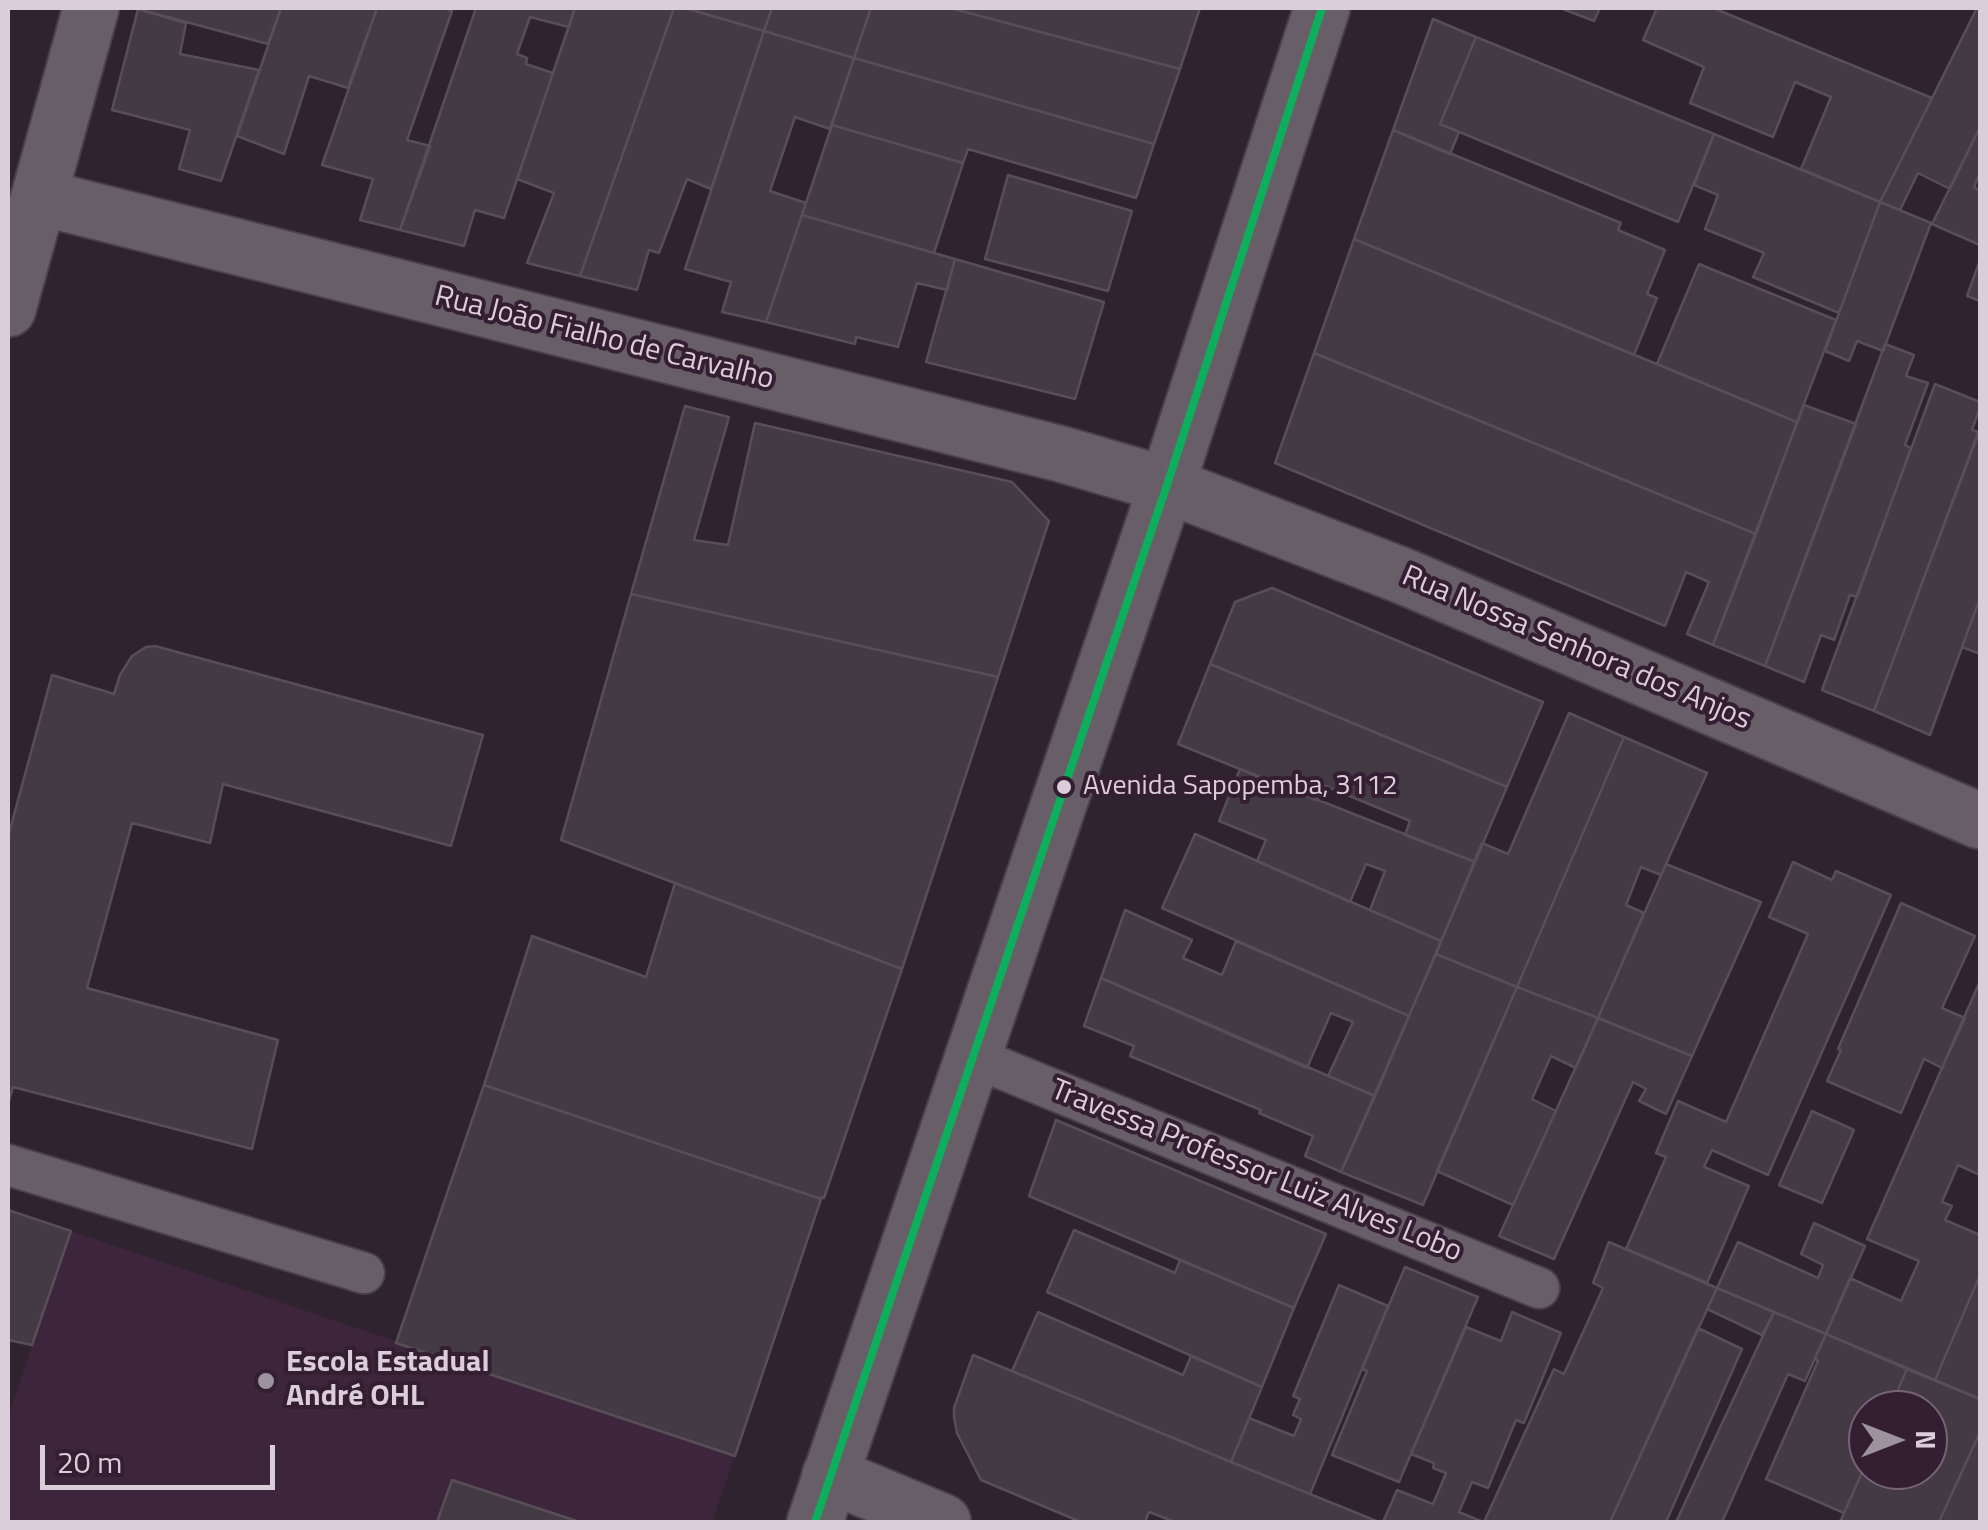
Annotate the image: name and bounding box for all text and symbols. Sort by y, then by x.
street label: Rua João Fialho de Carvalho [431,279,777,399]
street label: Rua Nossa Senhora dos Anjos [1396,559,1756,739]
place label: Avenida Sapopemba, 3112 [1083,770,1398,804]
marker: Avenida Sapopemba, 3112 [1054,777,1074,797]
street label: Travessa Professor Luiz Alves Lobo [1045,1073,1467,1271]
place label: Escola Estadual André OHL [286,1346,490,1416]
marker: Escola Estadual André OHL [255,1370,277,1392]
north arrow [1848,1390,1948,1490]
scale bar [45,1425,280,1487]
text: N [1905,1430,1948,1450]
text: 20 m [57,1439,122,1485]

